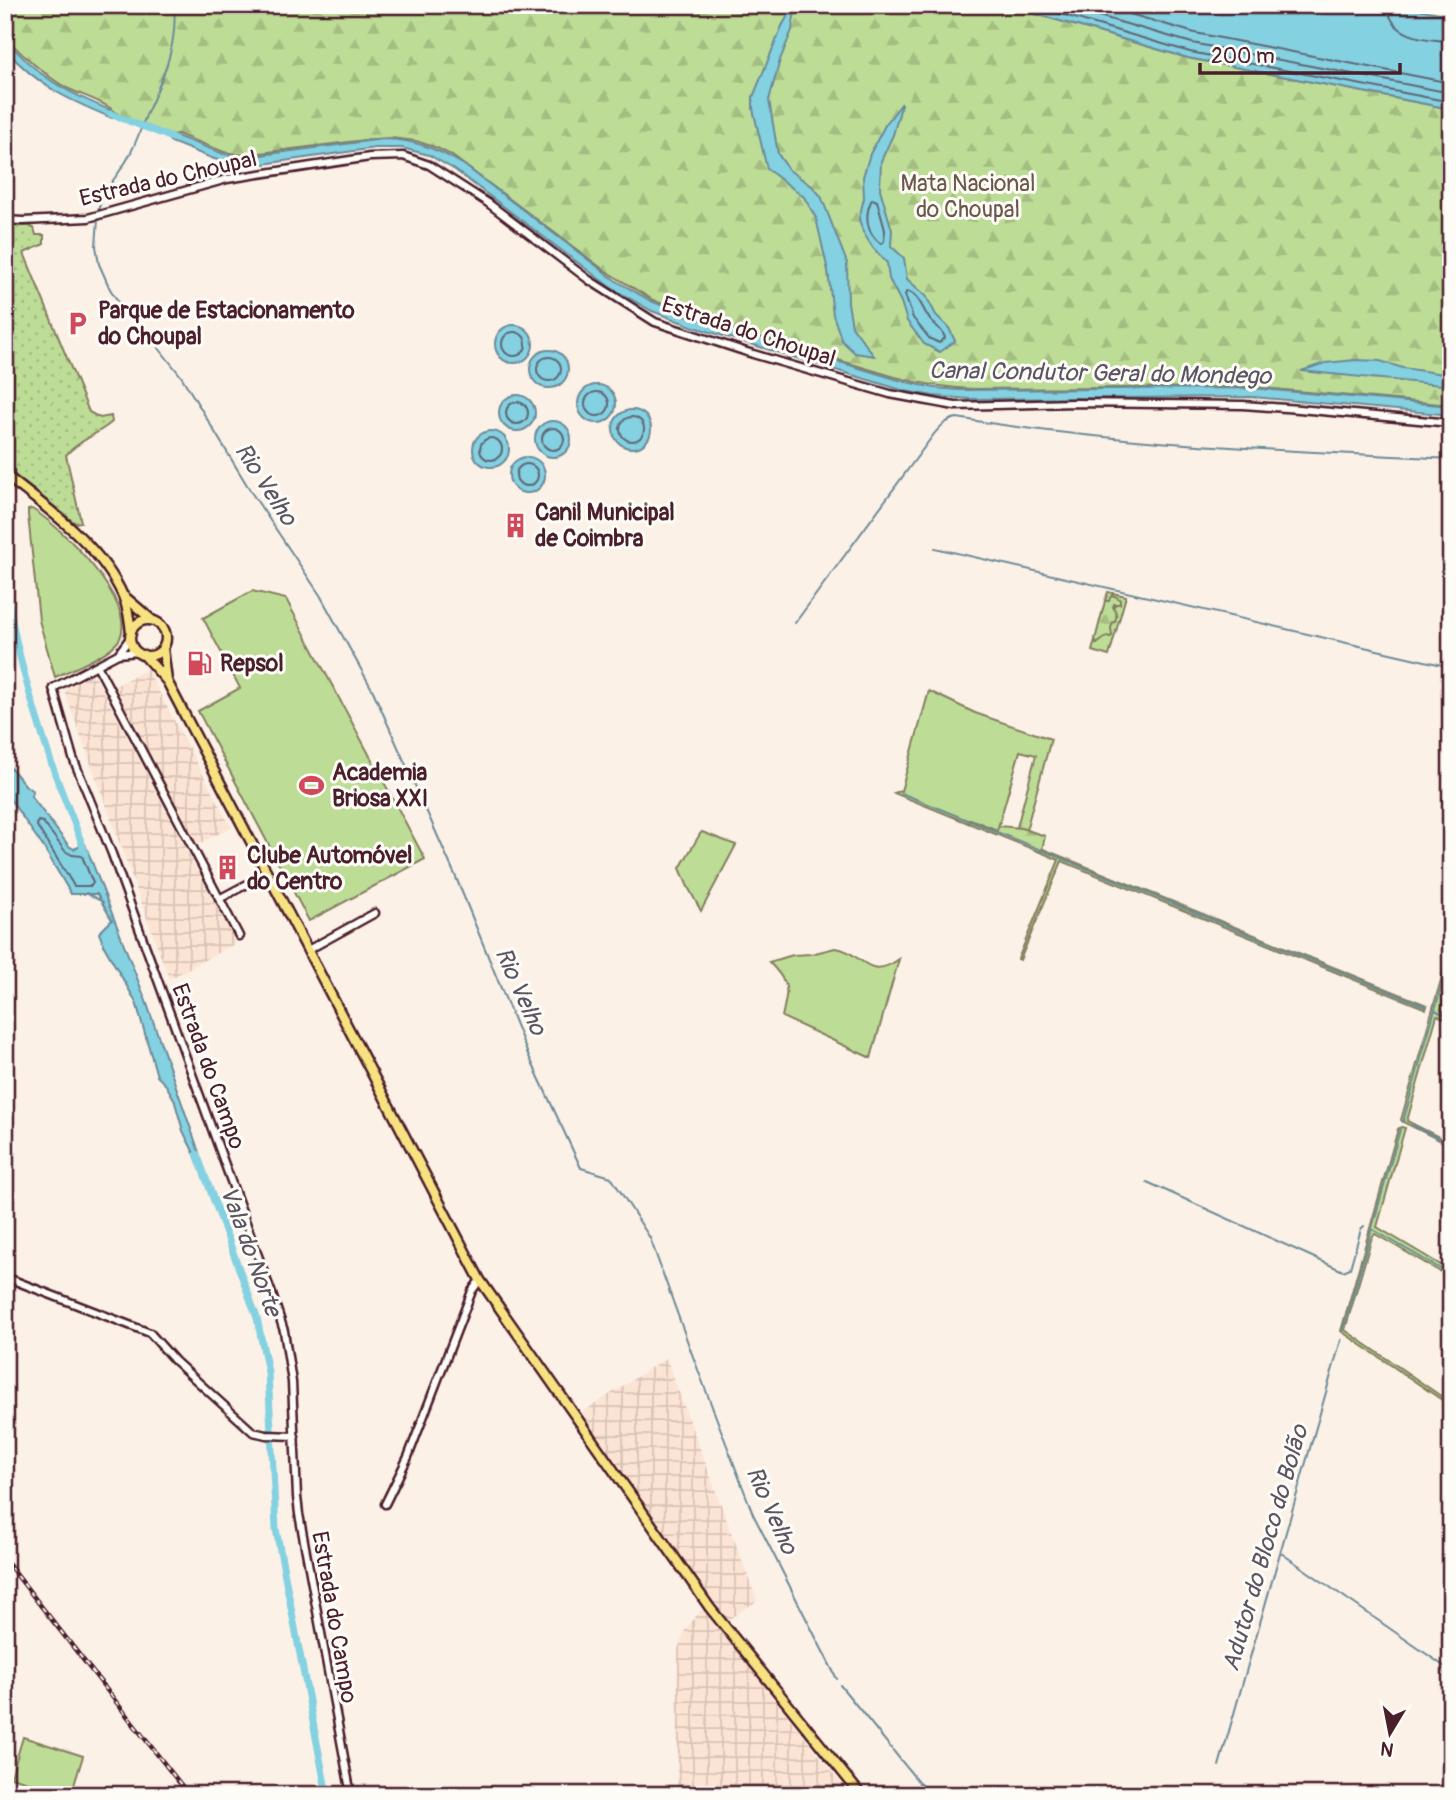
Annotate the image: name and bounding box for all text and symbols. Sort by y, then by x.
scale bar [1200,32,1400,76]
text: 200 m [1211,43,1275,70]
street label: Estrada do Choupal [76,144,260,213]
park label: Mata Nacional do Choupal [901,169,1035,224]
street label: Estrada do Choupal [658,290,840,373]
place label: Parque de Estacionamento do Choupal [98,296,355,351]
parking icon: Parque de Estacionamento do Choupal [64,309,92,337]
water label: Canal Condutor Geral do Mondego [929,356,1273,391]
water label: Rio Velho [228,438,304,533]
place label: Canil Municipal de Coimbra [535,498,675,553]
building icon: Canil Municipal de Coimbra [501,511,529,539]
fuel station icon: Repsol [186,649,214,677]
place label: Repsol [220,649,284,678]
place label: Academia Briosa XXI [332,758,428,813]
sports icon: Academia Briosa XXI [298,771,326,799]
place label: Clube Automóvel do Centro [247,841,413,896]
building icon: Clube Automóvel do Centro [213,854,241,882]
water label: Rio Velho [489,943,553,1041]
street label: Estrada do Campo [165,979,252,1153]
water label: Vala do Norte [214,1182,288,1322]
water label: Adutor do Bloco do Bolão [1216,1420,1315,1674]
water label: Rio Velho [740,1462,804,1560]
street label: Estrada do Campo [305,1529,364,1705]
north arrow [1354,1699,1424,1769]
text: N [1379,1736,1396,1762]

